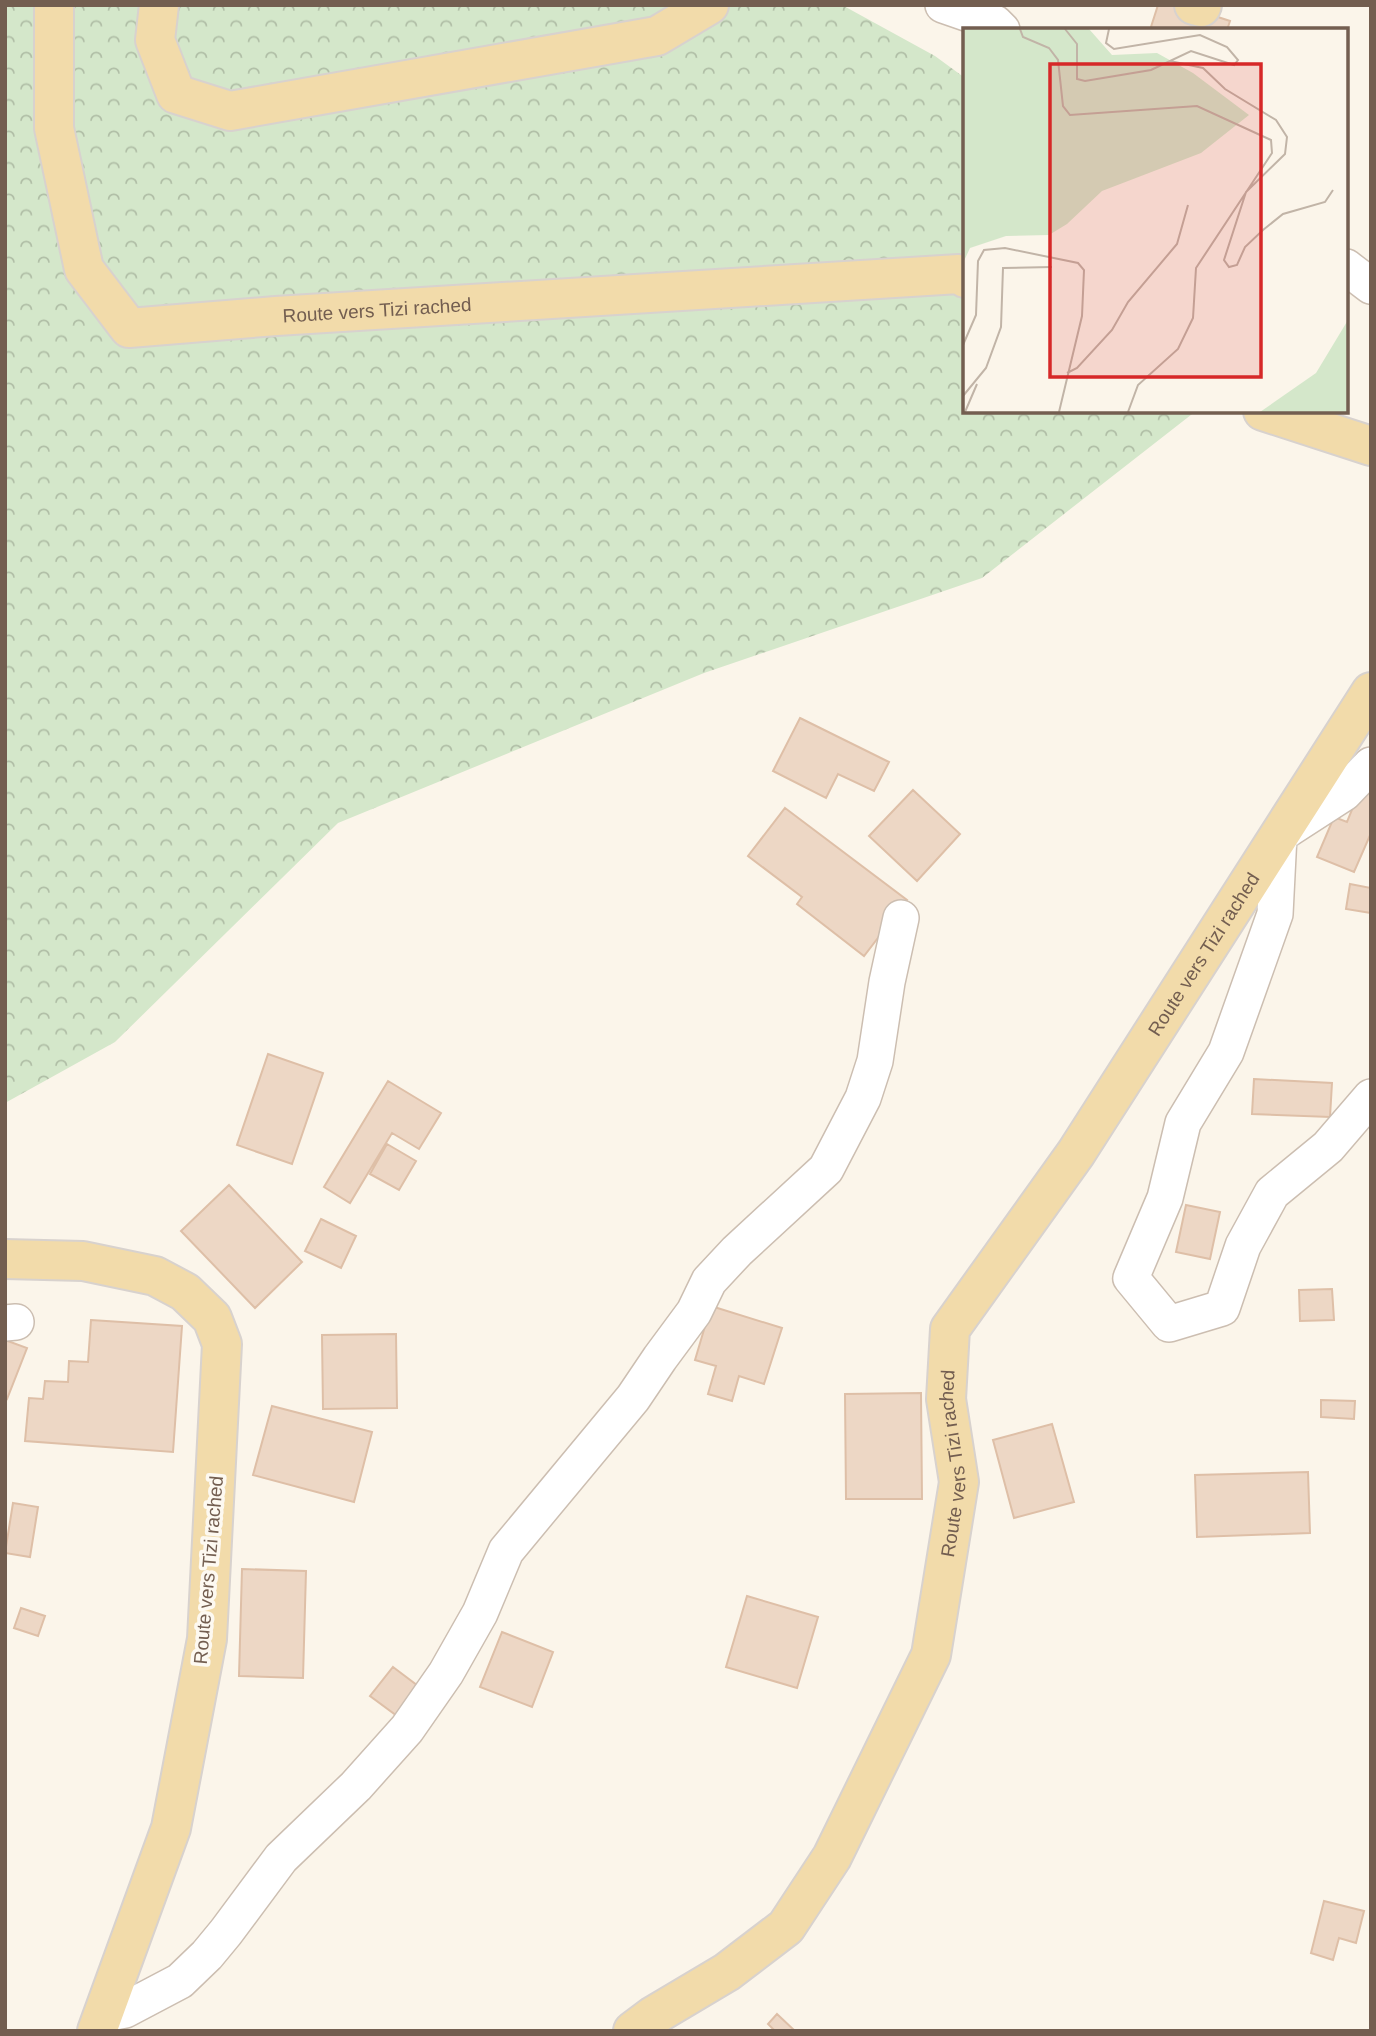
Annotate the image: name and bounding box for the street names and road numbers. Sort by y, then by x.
street label: Route vers Tizi rached [282,294,472,327]
street label: Route vers Tizi rached [1144,869,1264,1040]
street label: Route vers Tizi rached [936,1369,970,1559]
street label: Route vers Tizi rached [190,1475,227,1665]

